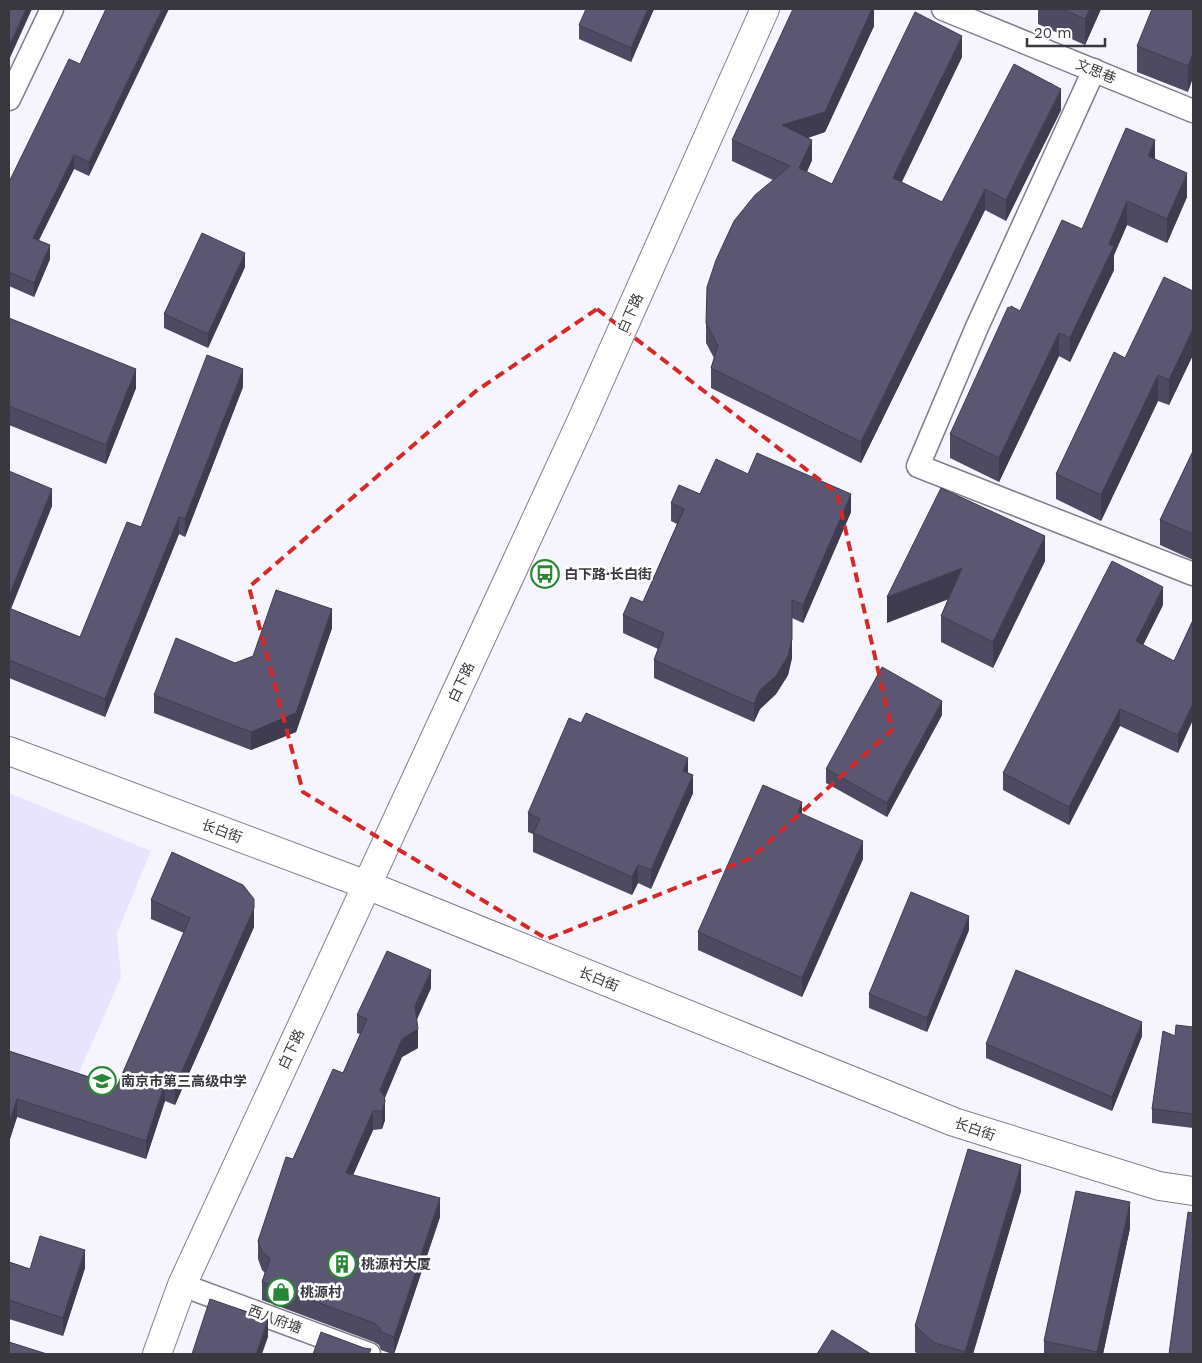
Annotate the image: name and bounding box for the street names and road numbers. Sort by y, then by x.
street label: 文思巷 [1074,56,1118,86]
street label: 白下路 [614,291,646,335]
street label: 白下路 [445,660,477,704]
street label: 长白街 [200,816,244,846]
street label: 长白街 [577,964,621,994]
street label: 白下路 [275,1027,307,1071]
street label: 长白街 [953,1115,997,1143]
street label: 西八府塘 [246,1302,304,1336]

